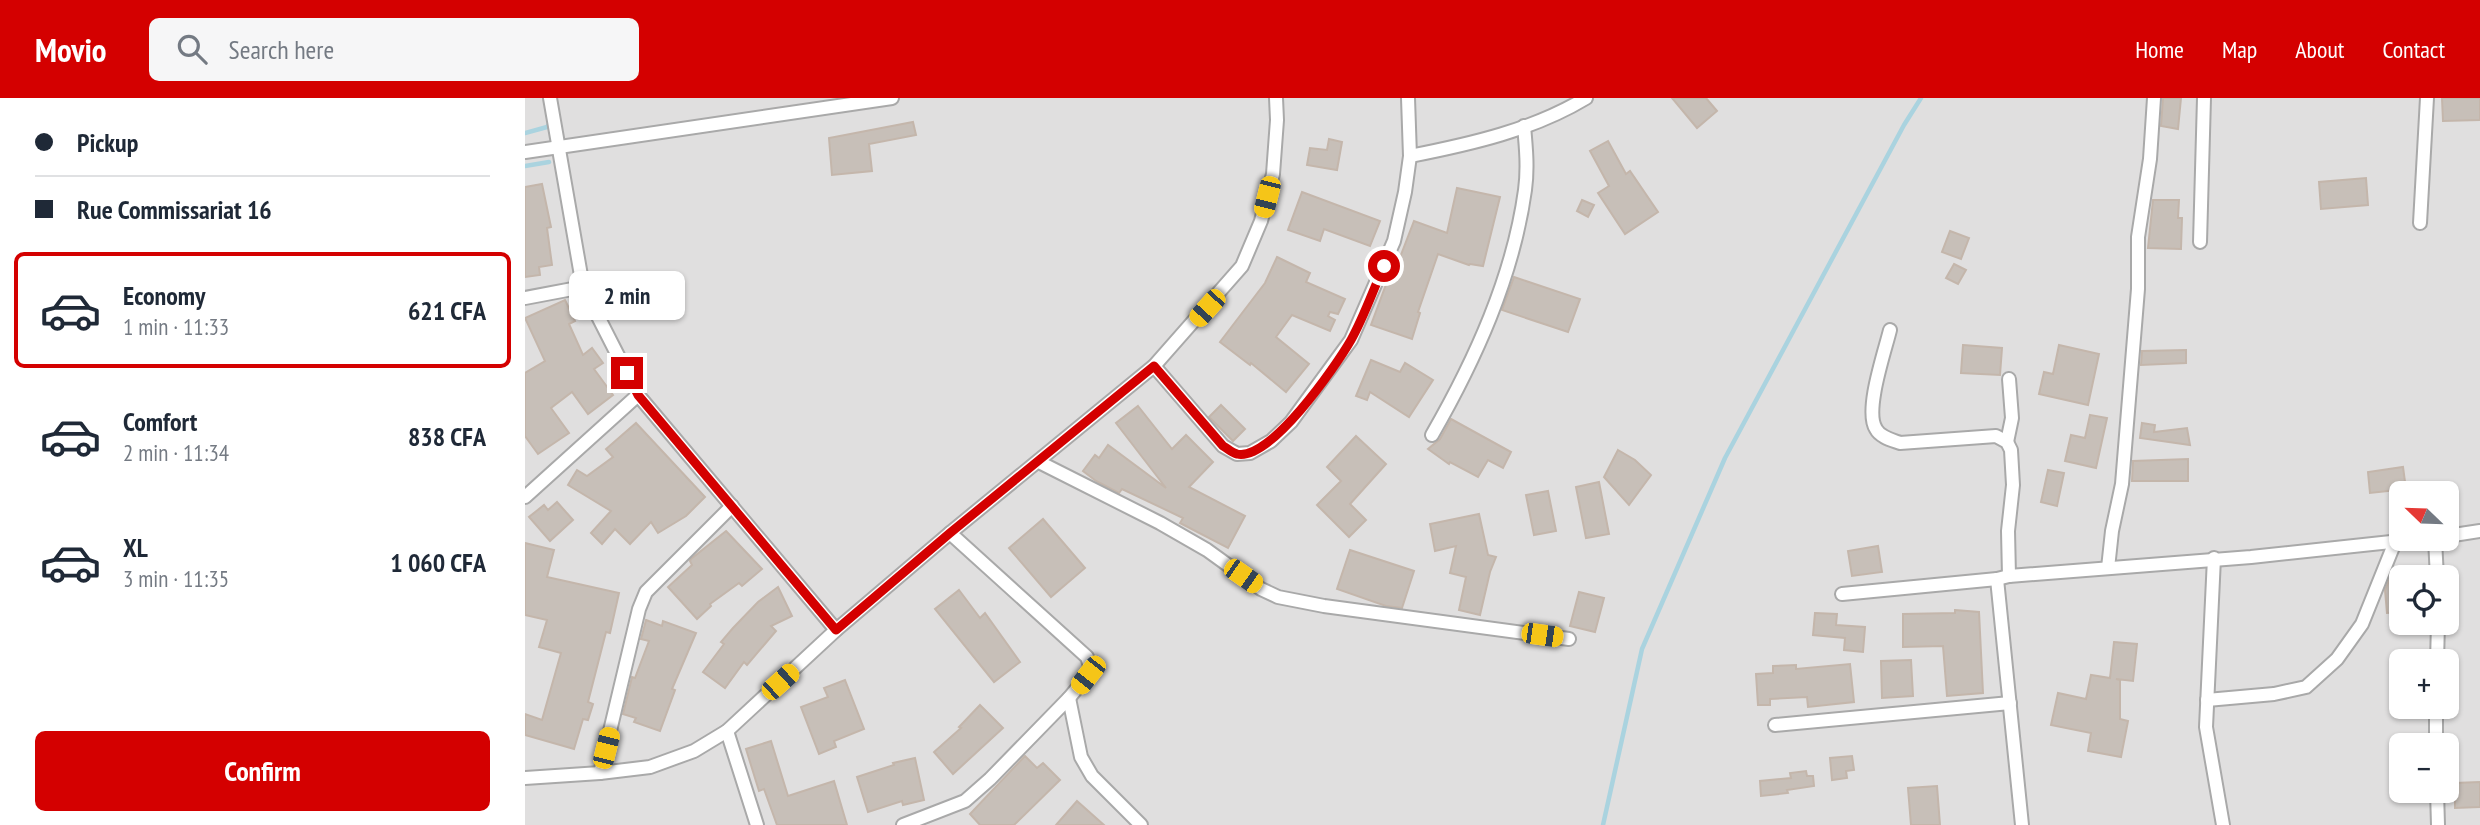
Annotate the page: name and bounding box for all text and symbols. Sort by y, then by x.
search box [149,18,639,81]
text: Movio [35,28,107,71]
icon: search [173,30,211,68]
text: Search here [229,33,334,66]
text: Home [2135,34,2184,65]
text: Map [2222,34,2257,65]
text: About [2295,34,2344,65]
text: Contact [2382,34,2445,65]
text: Pickup [77,126,138,159]
car [1252,174,1283,220]
text: Rue Commissariat 16 [77,193,272,226]
route start [1368,250,1400,282]
callout: 2 min [569,272,685,320]
icon: car [39,279,102,342]
text: Economy [123,279,205,312]
text: 2 min [604,281,650,310]
car [1186,285,1229,331]
text: 621 CFA [408,294,486,327]
text: 1 min · 11:33 [123,312,229,341]
route end [611,357,643,389]
icon: car [39,405,102,468]
text: Comfort [123,405,197,438]
text: 838 CFA [408,420,486,453]
text: 2 min · 11:34 [123,438,229,467]
north arrow [2389,481,2459,551]
map controls [2389,481,2459,803]
icon: car [39,531,102,594]
text: XL [123,531,148,564]
text: 1 060 CFA [390,546,486,579]
car [1220,555,1267,597]
text: 3 min · 11:35 [123,564,229,593]
button: locate [2389,565,2459,635]
car [1520,622,1565,648]
button: + [2389,649,2459,719]
car [1067,652,1110,698]
car [758,660,803,704]
car [591,725,622,771]
button: Confirm [35,731,490,811]
button: − [2389,733,2459,803]

